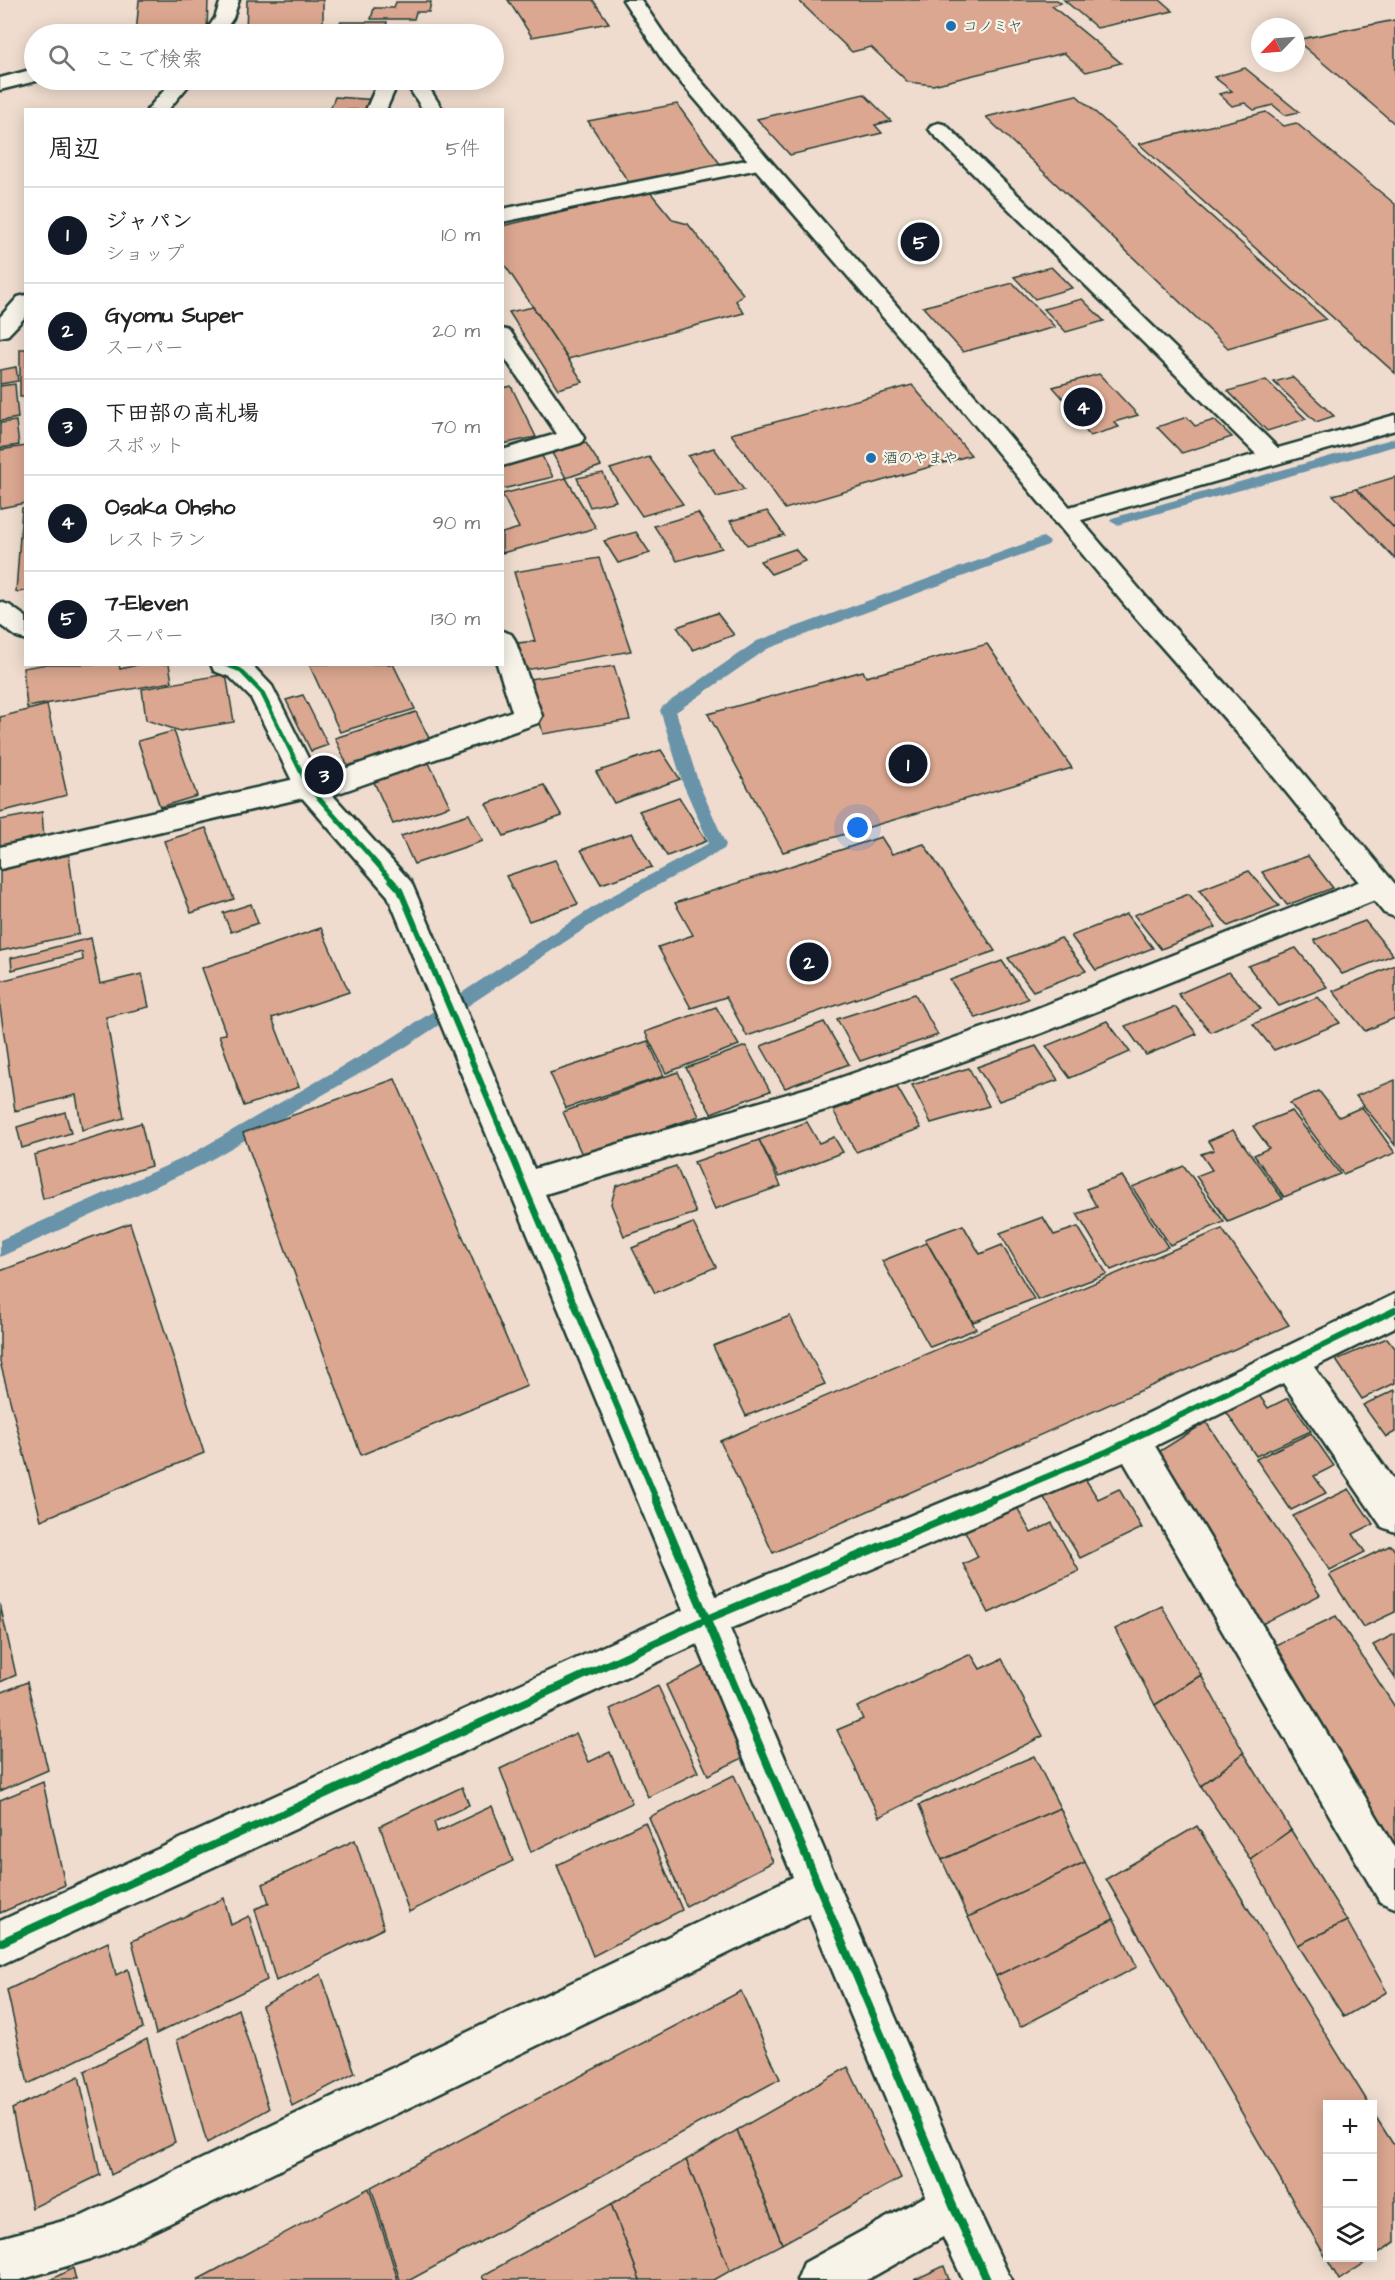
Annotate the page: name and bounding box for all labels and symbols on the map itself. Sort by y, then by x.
place label: コノミヤ [963,16,1023,37]
north arrow [1251,18,1305,72]
marker: コノミヤ [944,19,958,33]
pin: 5 [900,220,940,264]
pin: 4 [1064,384,1102,430]
place label: 酒のやまや [883,448,958,469]
marker: 酒のやまや [864,451,878,465]
pin: 1 [888,742,928,786]
pin: 3 [304,752,344,798]
your location [843,813,872,842]
pin: 2 [790,940,828,984]

